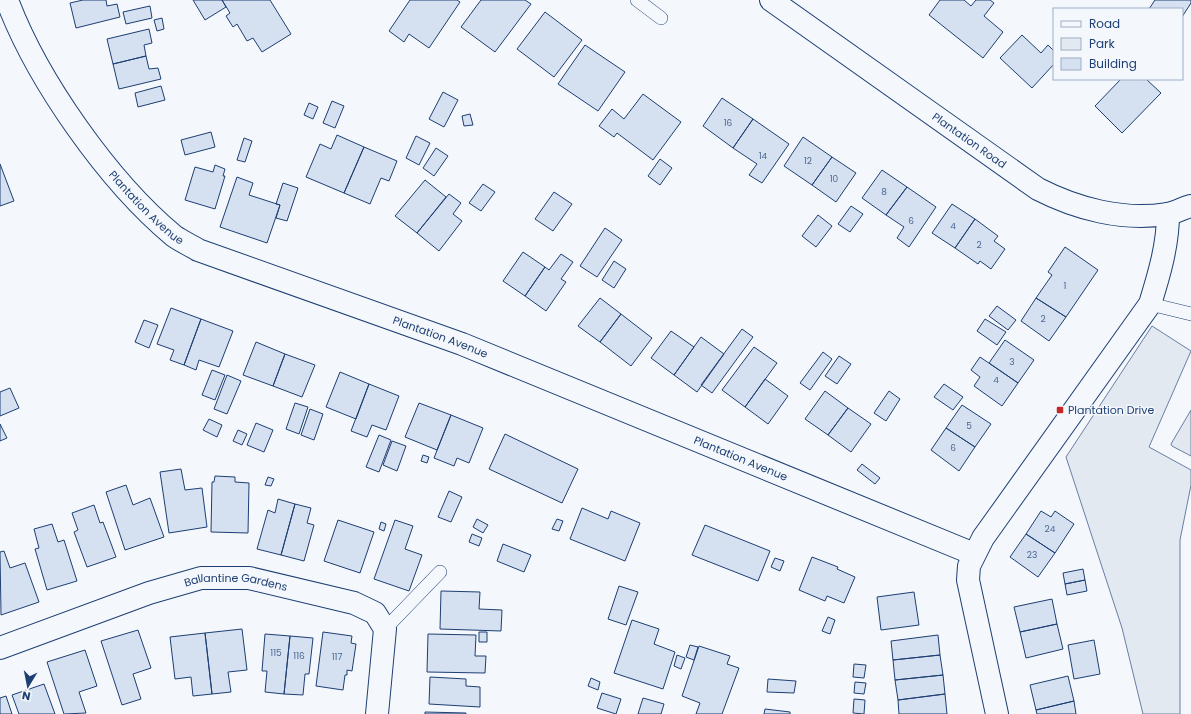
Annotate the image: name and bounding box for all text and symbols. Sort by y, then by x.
legend [1053,8,1183,80]
text: Road [1089,15,1120,32]
text: Park [1089,35,1116,52]
text: Building [1089,55,1137,72]
street label: Plantation Road [929,109,1010,172]
house number: 16 [724,117,733,129]
house number: 14 [759,150,768,162]
house number: 12 [804,155,812,167]
street label: Plantation Avenue [105,167,187,248]
house number: 10 [830,173,839,185]
house number: 8 [881,186,887,198]
house number: 6 [908,215,914,227]
house number: 4 [950,220,956,232]
house number: 2 [976,239,982,251]
house number: 1 [1064,280,1067,292]
street label: Plantation Avenue [391,312,490,362]
house number: 2 [1040,313,1046,325]
house number: 3 [1009,356,1015,368]
house number: 4 [993,374,999,386]
place label: Plantation Drive [1068,402,1154,418]
marker: Plantation Drive [1055,405,1065,415]
house number: 5 [966,420,972,432]
street label: Plantation Avenue [691,432,790,485]
house number: 6 [950,442,956,454]
house number: 24 [1045,523,1056,535]
house number: 23 [1027,549,1037,561]
street label: Ballantine Gardens [182,570,289,595]
house number: 115 [270,647,282,659]
house number: 116 [293,650,305,662]
house number: 117 [332,651,342,663]
north arrow [8,666,48,706]
text: N [21,687,32,704]

